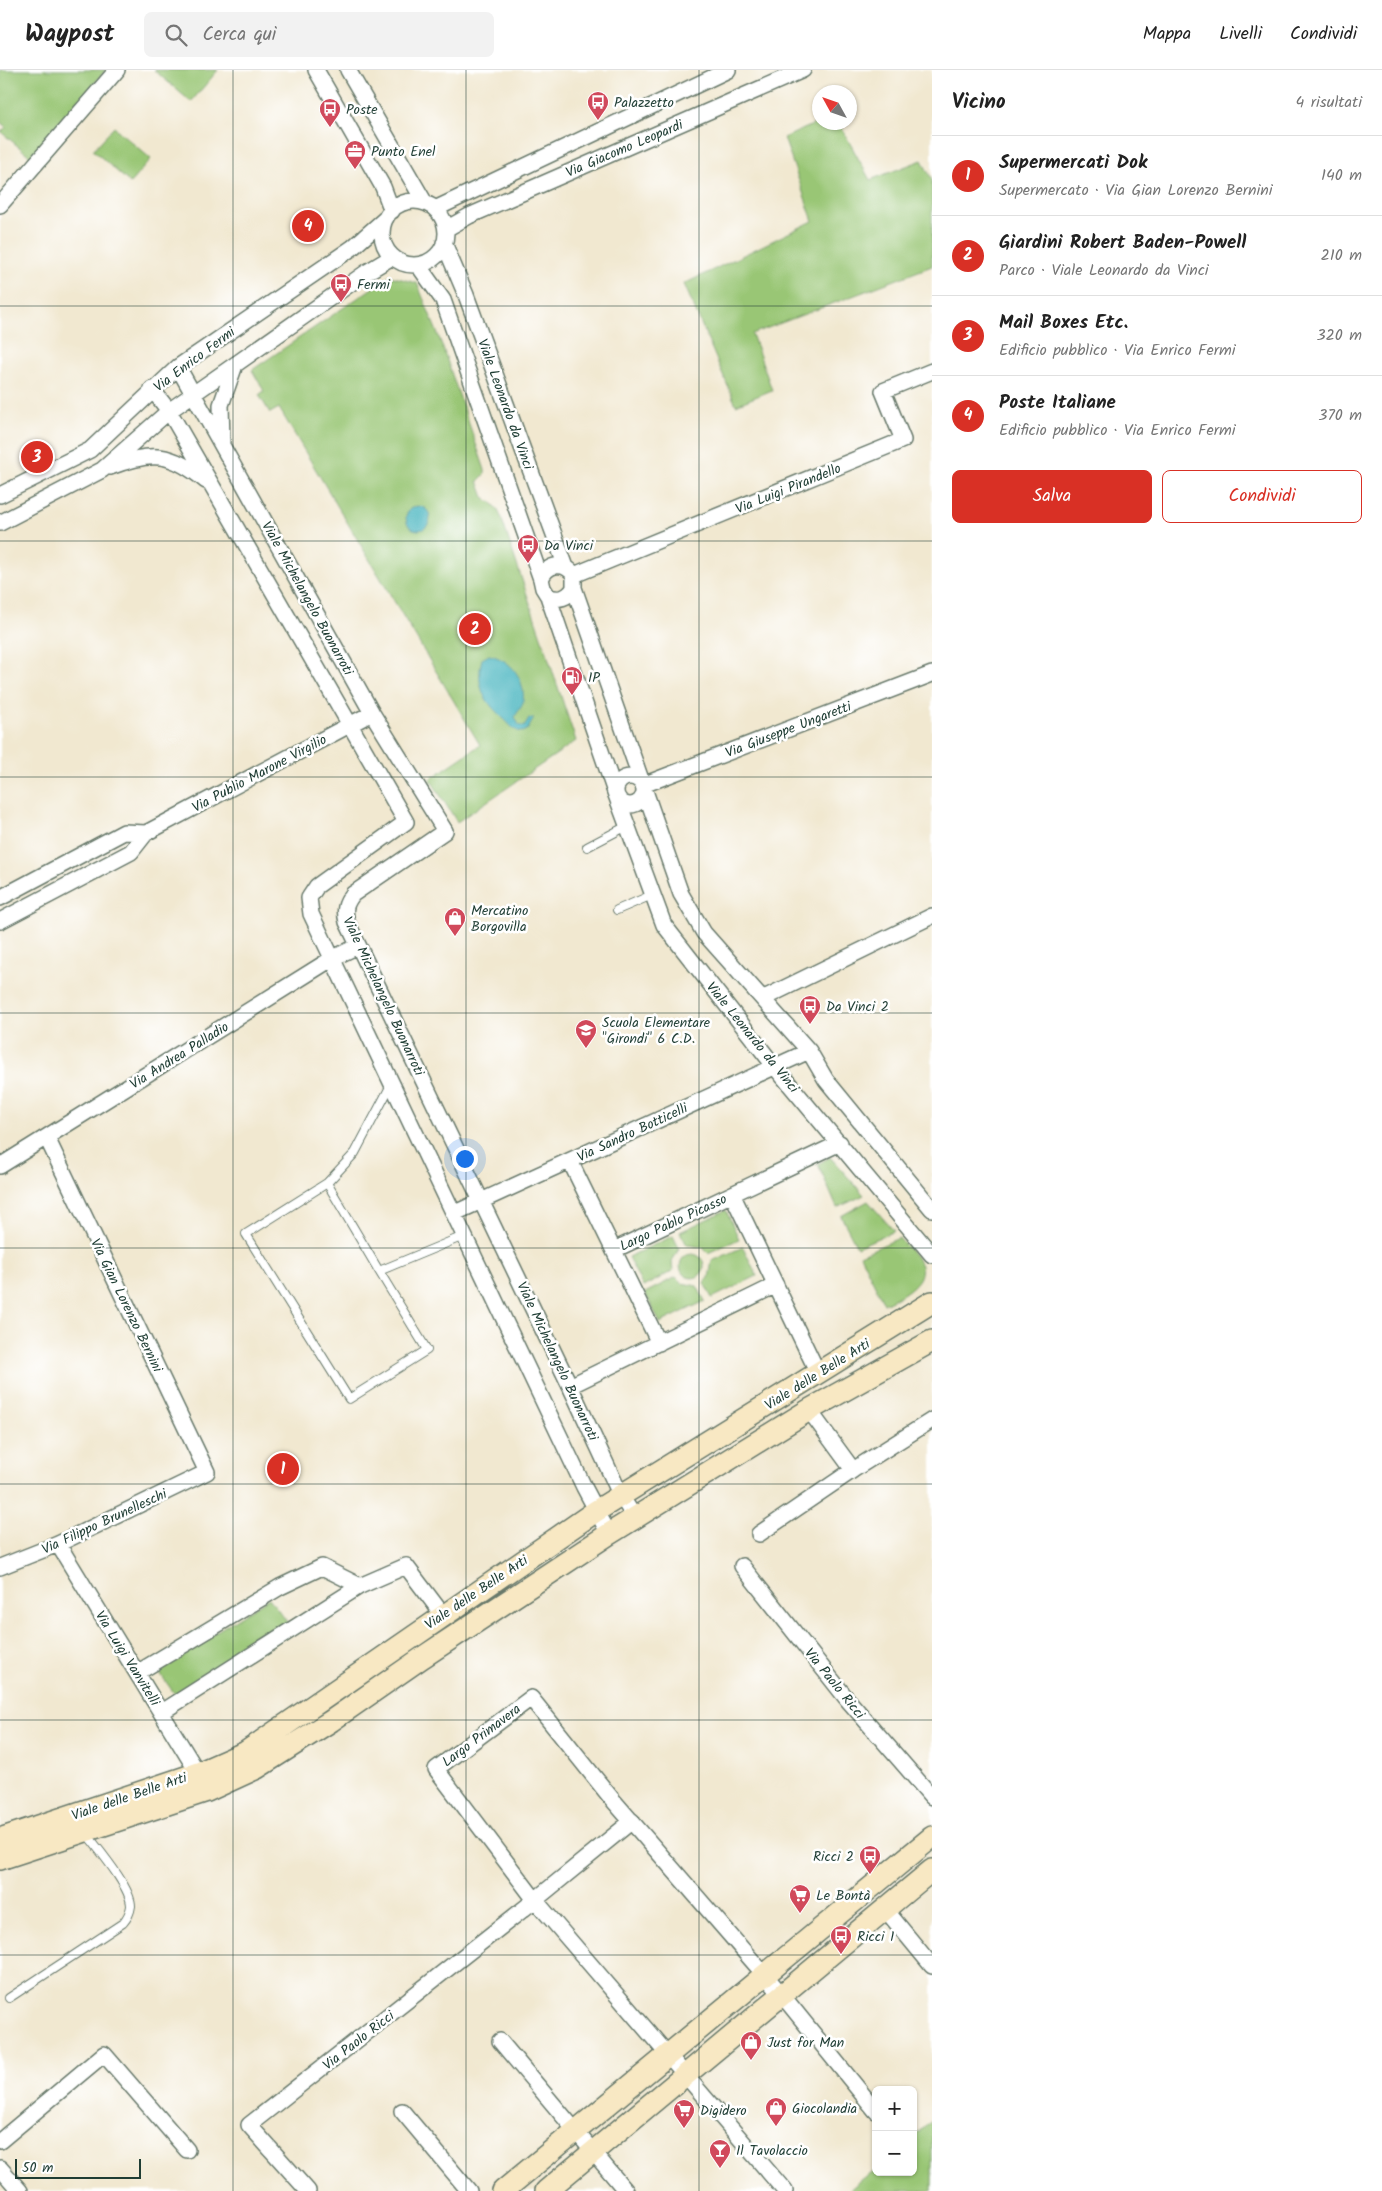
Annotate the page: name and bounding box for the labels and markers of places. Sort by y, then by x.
bus stop icon: Palazzetto [586,90,610,121]
place label: Palazzetto [614,92,674,114]
bus stop icon: Poste [318,97,342,128]
place label: Poste [346,99,378,121]
office icon: Punto Enel [343,139,367,170]
place label: Punto Enel [371,141,436,163]
pin: 4 [292,207,324,245]
bus stop icon: Fermi [329,272,353,303]
place label: Fermi [357,274,390,296]
pin: 3 [21,438,53,476]
bus stop icon: Da Vinci [516,533,540,564]
place label: Da Vinci [544,535,594,557]
pin: 2 [459,610,491,648]
fuel station icon: IP [560,665,584,696]
place label: IP [588,667,600,689]
place label: Mercatino Borgovilla [471,900,528,938]
shop icon: Mercatino Borgovilla [443,906,467,937]
bus stop icon: Da Vinci 2 [798,994,822,1025]
place label: Da Vinci 2 [826,996,889,1018]
place label: Scuola Elementare "Girondi" 6 C.D. [602,1012,711,1050]
school or university icon: Scuola Elementare "Girondi" 6 C.D. [574,1018,598,1049]
pin: 1 [267,1450,299,1488]
bus stop icon: Ricci 2 [858,1844,882,1875]
place label: Ricci 2 [813,1846,854,1868]
supermarket icon: Le Bontà [788,1883,812,1914]
place label: Le Bontà [816,1885,871,1907]
bus stop icon: Ricci 1 [829,1924,853,1955]
place label: Ricci 1 [857,1926,894,1948]
shop icon: Just for Man [739,2030,763,2061]
place label: Just for Man [767,2032,844,2054]
shop icon: Giocolandia [764,2096,788,2127]
supermarket icon: Digidero [672,2098,696,2129]
place label: Giocolandia [792,2098,857,2120]
place label: Digidero [700,2100,747,2122]
bar icon: Il Tavolaccio [708,2138,732,2169]
place label: Il Tavolaccio [736,2140,808,2162]

